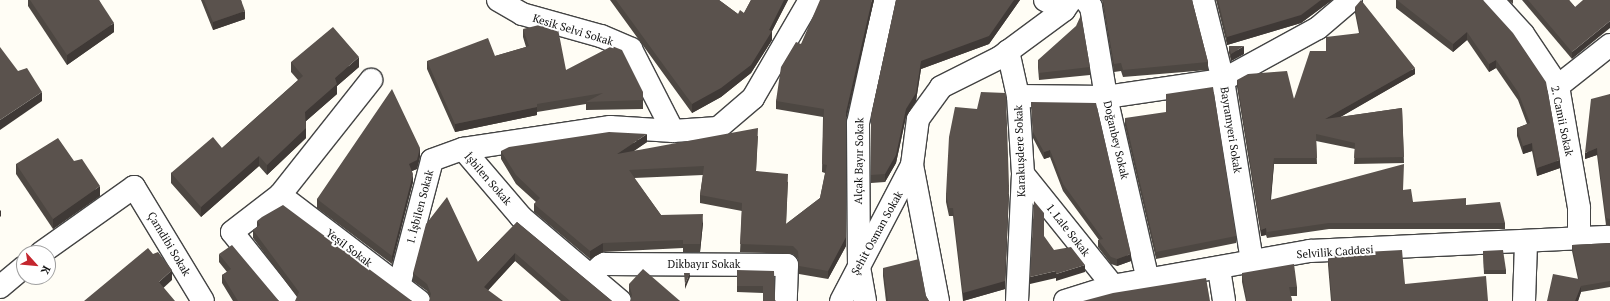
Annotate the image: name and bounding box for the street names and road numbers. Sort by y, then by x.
street label: Kesik Selvi Sokak [531,11,615,49]
street label: 2. Camii Sokak [1548,84,1576,158]
street label: Bayramyeri Sokak [1218,86,1244,174]
street label: Doğanbey Sokak [1101,99,1131,181]
street label: Karakuşdere Sokak [1012,105,1028,197]
street label: Alçak Bayır Sokak [852,117,866,205]
street label: İşbilen Sokak [462,150,514,208]
street label: 1. İşbilen Sokak [404,168,436,246]
street label: Şehit Osman Sokak [848,189,906,277]
street label: 1. Lale Sokak [1043,201,1093,259]
street label: Çamdibi Sokak [145,210,193,278]
street label: Yeşil Sokak [323,226,375,270]
street label: Selvilik Caddesi [1296,243,1374,261]
street label: Dikbayır Sokak [668,257,740,271]

